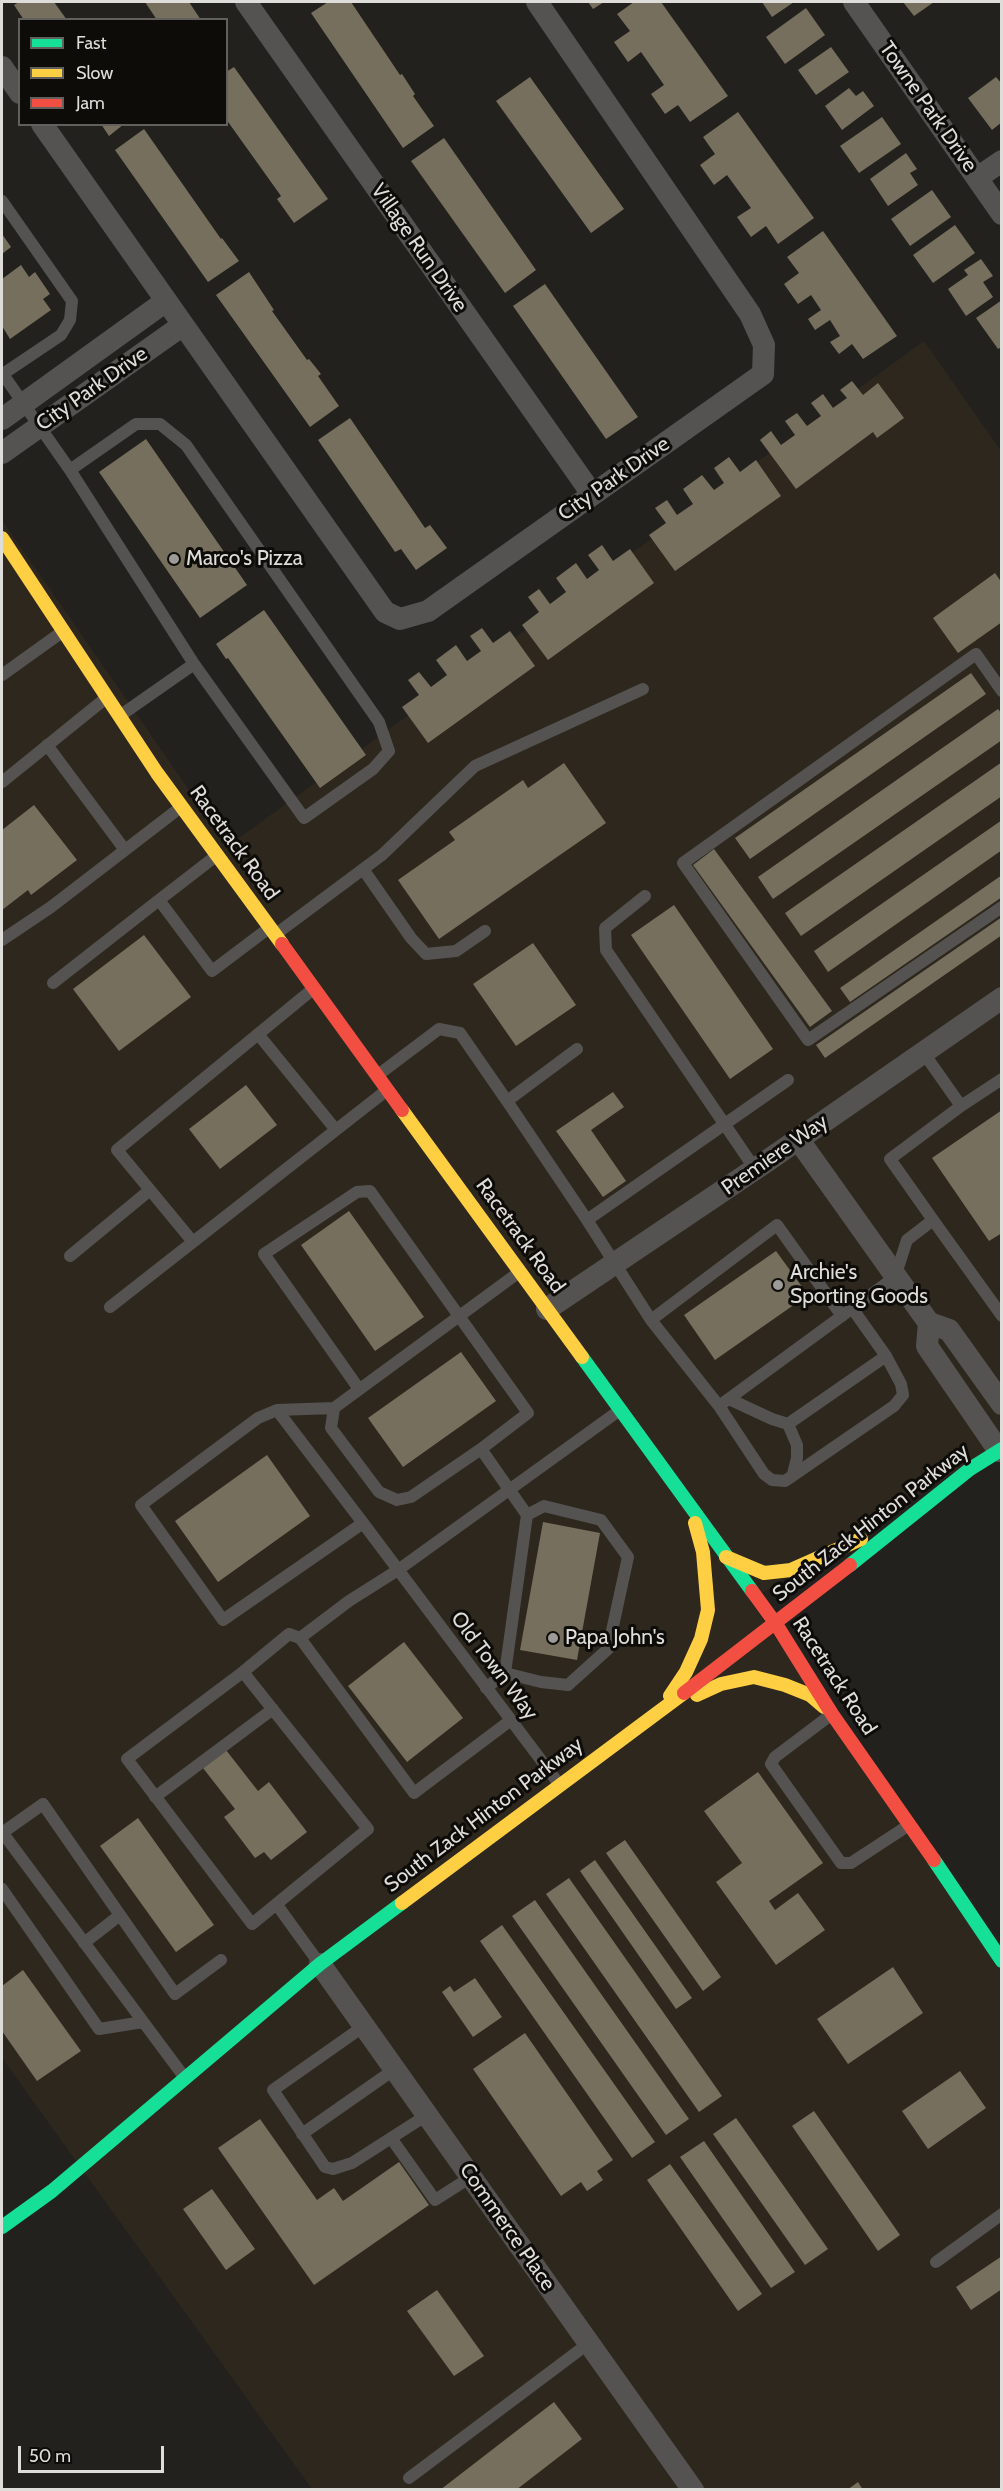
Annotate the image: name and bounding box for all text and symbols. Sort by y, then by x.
legend [18,18,228,126]
text: Fast [76,32,107,54]
street label: Towne Park Drive [874,37,982,177]
text: Slow [76,62,113,84]
text: Jam [76,92,105,114]
street label: Village Run Drive [365,179,473,317]
street label: City Park Drive [31,341,153,437]
street label: City Park Drive [553,431,675,527]
place label: Marco's Pizza [186,546,303,572]
marker: Marco's Pizza [167,552,181,566]
street label: Racetrack Road [184,781,284,905]
street label: Premiere Way [717,1109,833,1201]
street label: Racetrack Road [470,1174,570,1298]
place label: Archie's Sporting Goods [790,1260,928,1310]
marker: Archie's Sporting Goods [771,1278,785,1292]
street label: South Zack Hinton Parkway [768,1439,974,1607]
street label: Old Town Way [445,1607,543,1725]
street label: Racetrack Road [786,1612,882,1740]
place label: Papa John's [565,1625,665,1651]
marker: Papa John's [546,1631,560,1645]
street label: South Zack Hinton Parkway [380,1732,588,1898]
street label: Commerce Place [454,2158,560,2296]
scale bar [21,2434,166,2472]
text: 50 m [29,2445,71,2467]

